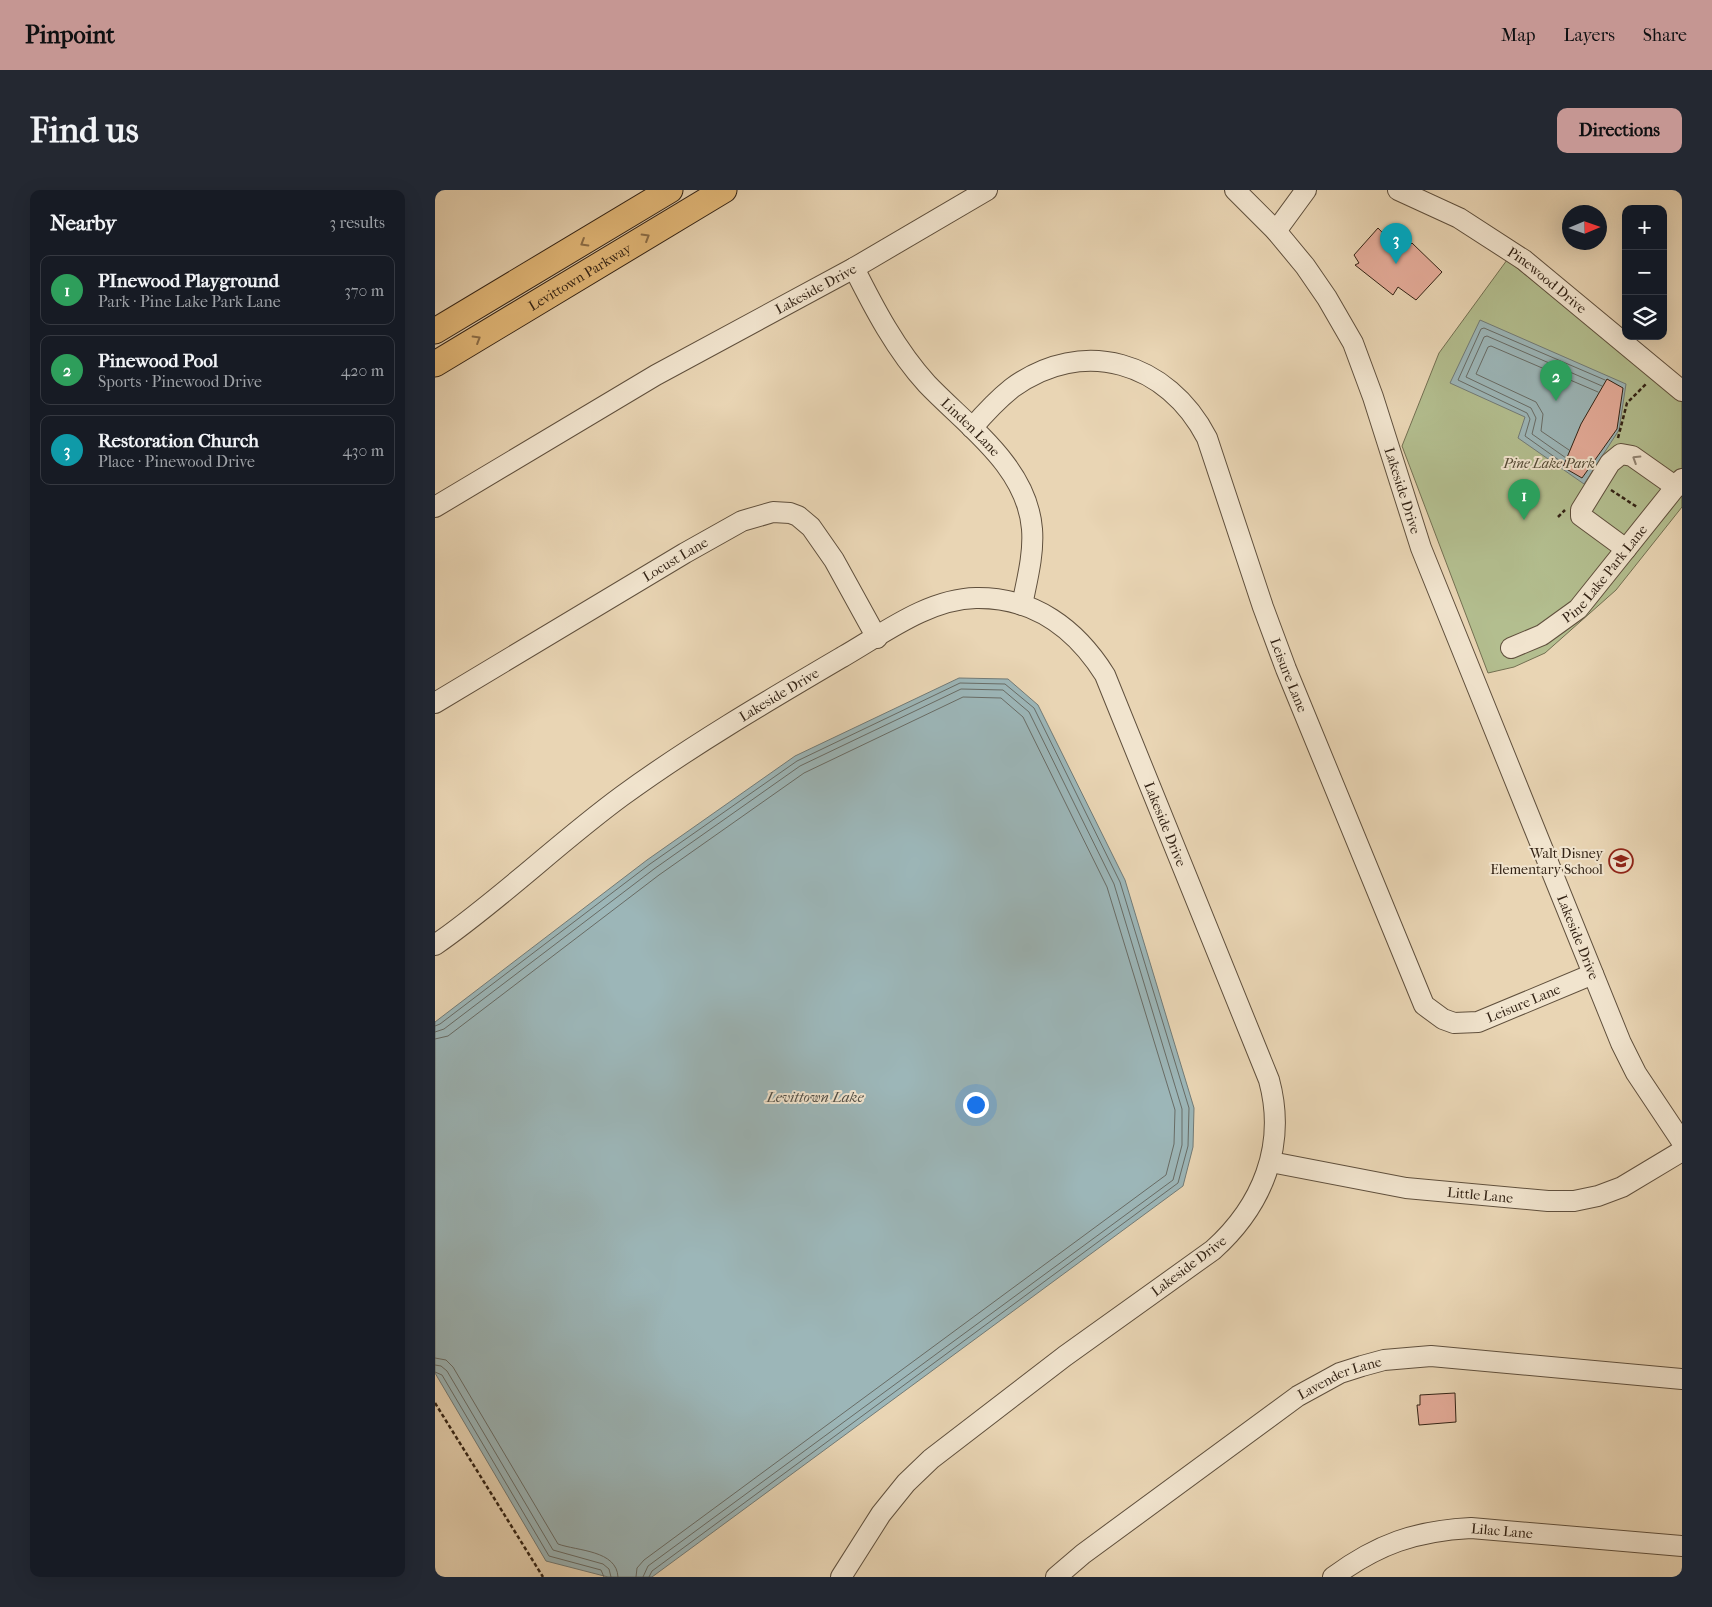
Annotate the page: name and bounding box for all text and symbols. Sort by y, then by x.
text: Pinpoint [25,21,115,49]
text: Map [1501,25,1535,46]
text: Layers [1563,25,1615,46]
text: Share [1643,25,1687,46]
button: Directions [1557,108,1682,153]
text: Find us [30,110,139,151]
north arrow [1562,205,1607,250]
map controls [1622,205,1667,340]
button: + [1622,205,1667,250]
text: Nearby [50,211,116,235]
text: 3 results [329,213,385,232]
pin: 3 [1380,223,1412,264]
one-way arrow [641,234,650,244]
one-way arrow [580,236,589,246]
street label: Levittown Parkway [525,239,635,314]
street label: Pinewood Drive [1504,243,1590,317]
button: − [1622,250,1667,295]
street label: Lakeside Drive [772,260,859,318]
text: PInewood Playground [98,270,279,292]
text: 1 [64,281,70,300]
text: 370 m [344,281,384,300]
text: Park · Pine Lake Park Lane [98,292,281,311]
button: layers [1622,295,1667,340]
one-way arrow [471,335,480,345]
text: Pinewood Pool [98,350,218,372]
pin: 2 [1540,360,1572,401]
text: 2 [63,361,71,380]
text: 420 m [341,361,384,380]
text: Sports · Pinewood Drive [98,372,262,391]
street label: Linden Lane [938,394,1004,460]
text: Restoration Church [98,430,259,452]
text: 3 [64,441,70,460]
text: 430 m [342,441,384,460]
street label: Lakeside Drive [1381,445,1424,536]
text: Place · Pinewood Drive [98,452,255,471]
park label: Pine Lake Park [1502,455,1595,472]
one-way arrow [1632,456,1641,466]
pin: 1 [1508,479,1540,520]
street label: Pine Lake Park Lane [1559,521,1651,626]
street label: Locust Lane [639,533,711,585]
street label: Leisure Lane [1267,636,1311,715]
street label: Lakeside Drive [736,664,822,725]
street label: Lakeside Drive [1141,779,1190,869]
place label: Walt Disney Elementary School [1490,845,1604,878]
school or university icon: Walt Disney Elementary School [1608,848,1634,874]
street label: Lakeside Drive [1554,892,1603,982]
street label: Leisure Lane [1484,980,1563,1026]
water label: Levittown Lake [765,1088,864,1106]
your location [963,1092,989,1118]
street label: Little Lane [1447,1183,1514,1206]
street label: Lakeside Drive [1148,1232,1230,1300]
street label: Lavender Lane [1295,1353,1383,1403]
street label: Lilac Lane [1470,1520,1534,1542]

